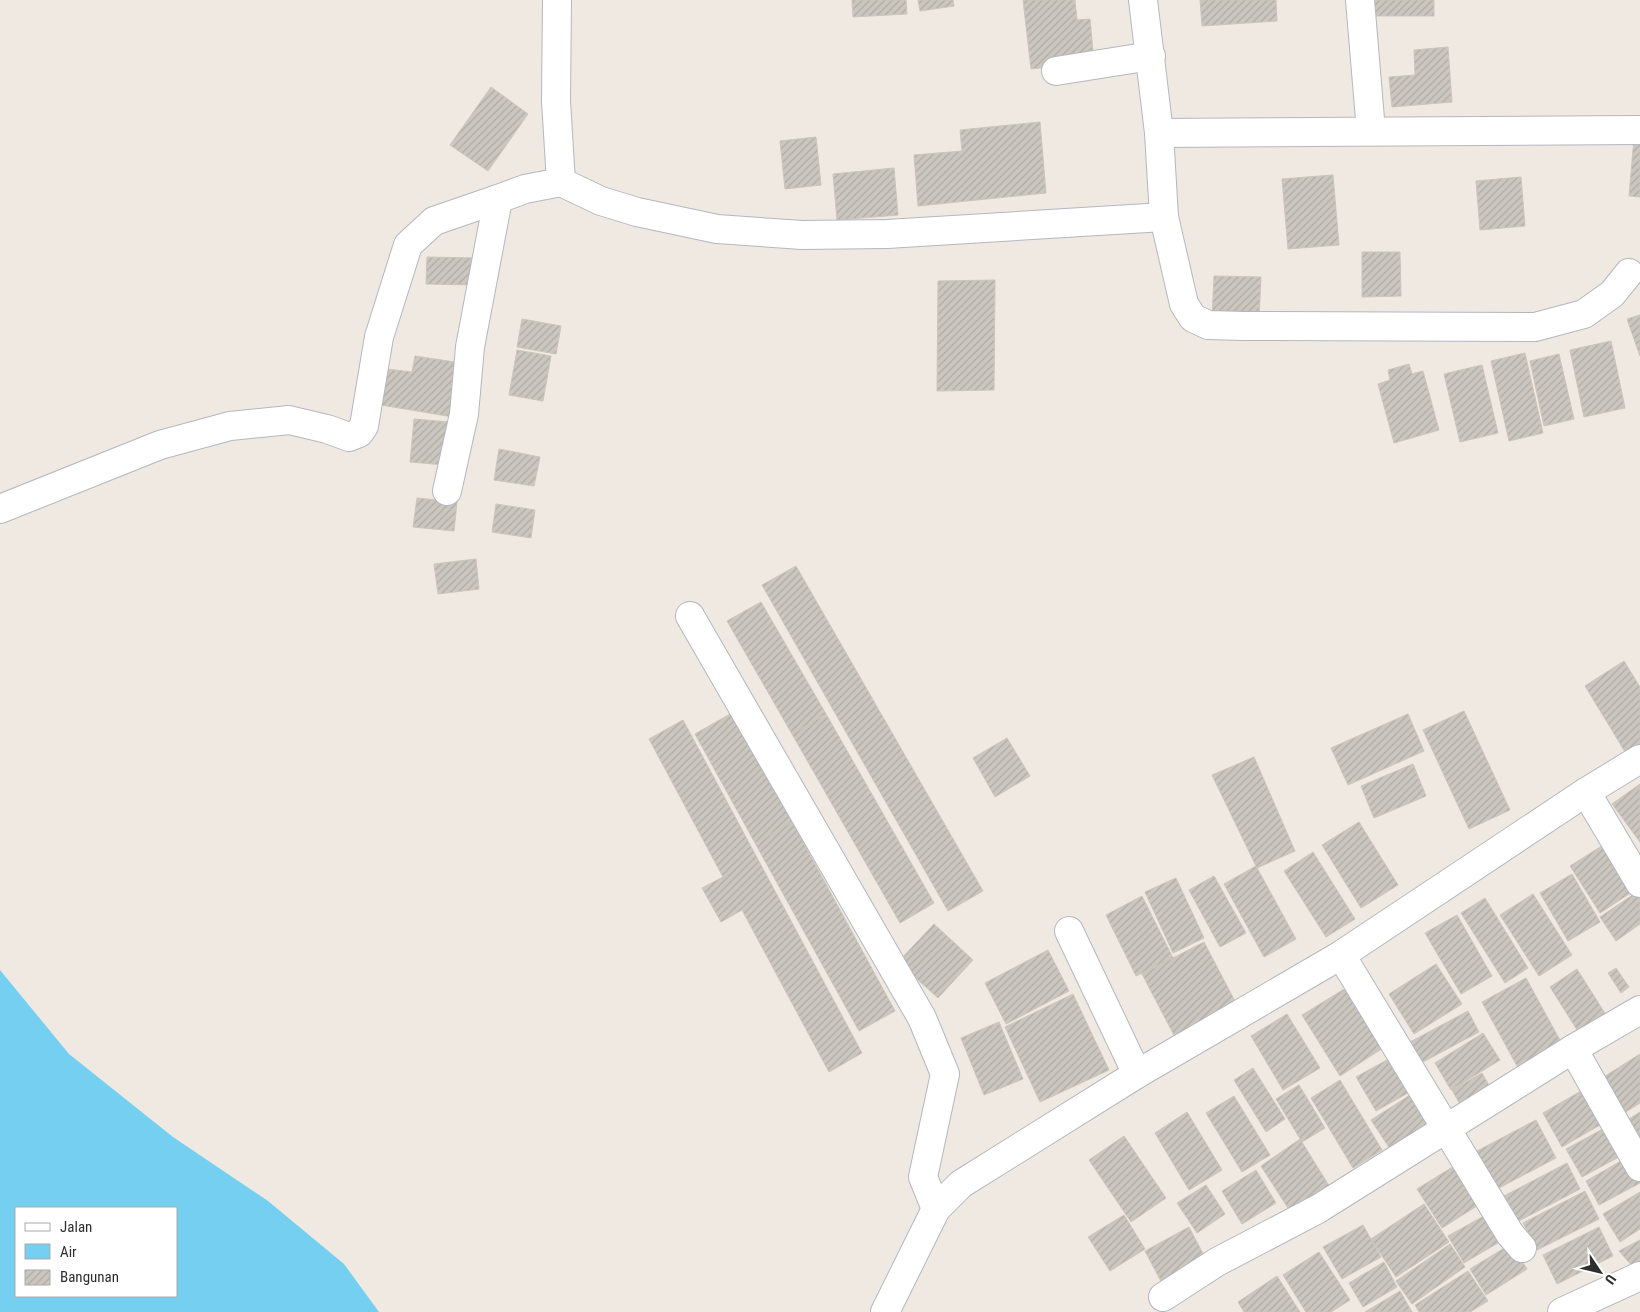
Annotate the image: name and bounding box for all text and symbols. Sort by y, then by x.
legend [15,1207,178,1297]
text: Jalan [60,1218,92,1236]
text: Air [60,1243,77,1261]
north arrow [1575,1247,1625,1297]
text: Bangunan [60,1268,119,1286]
text: U [1602,1272,1619,1287]

